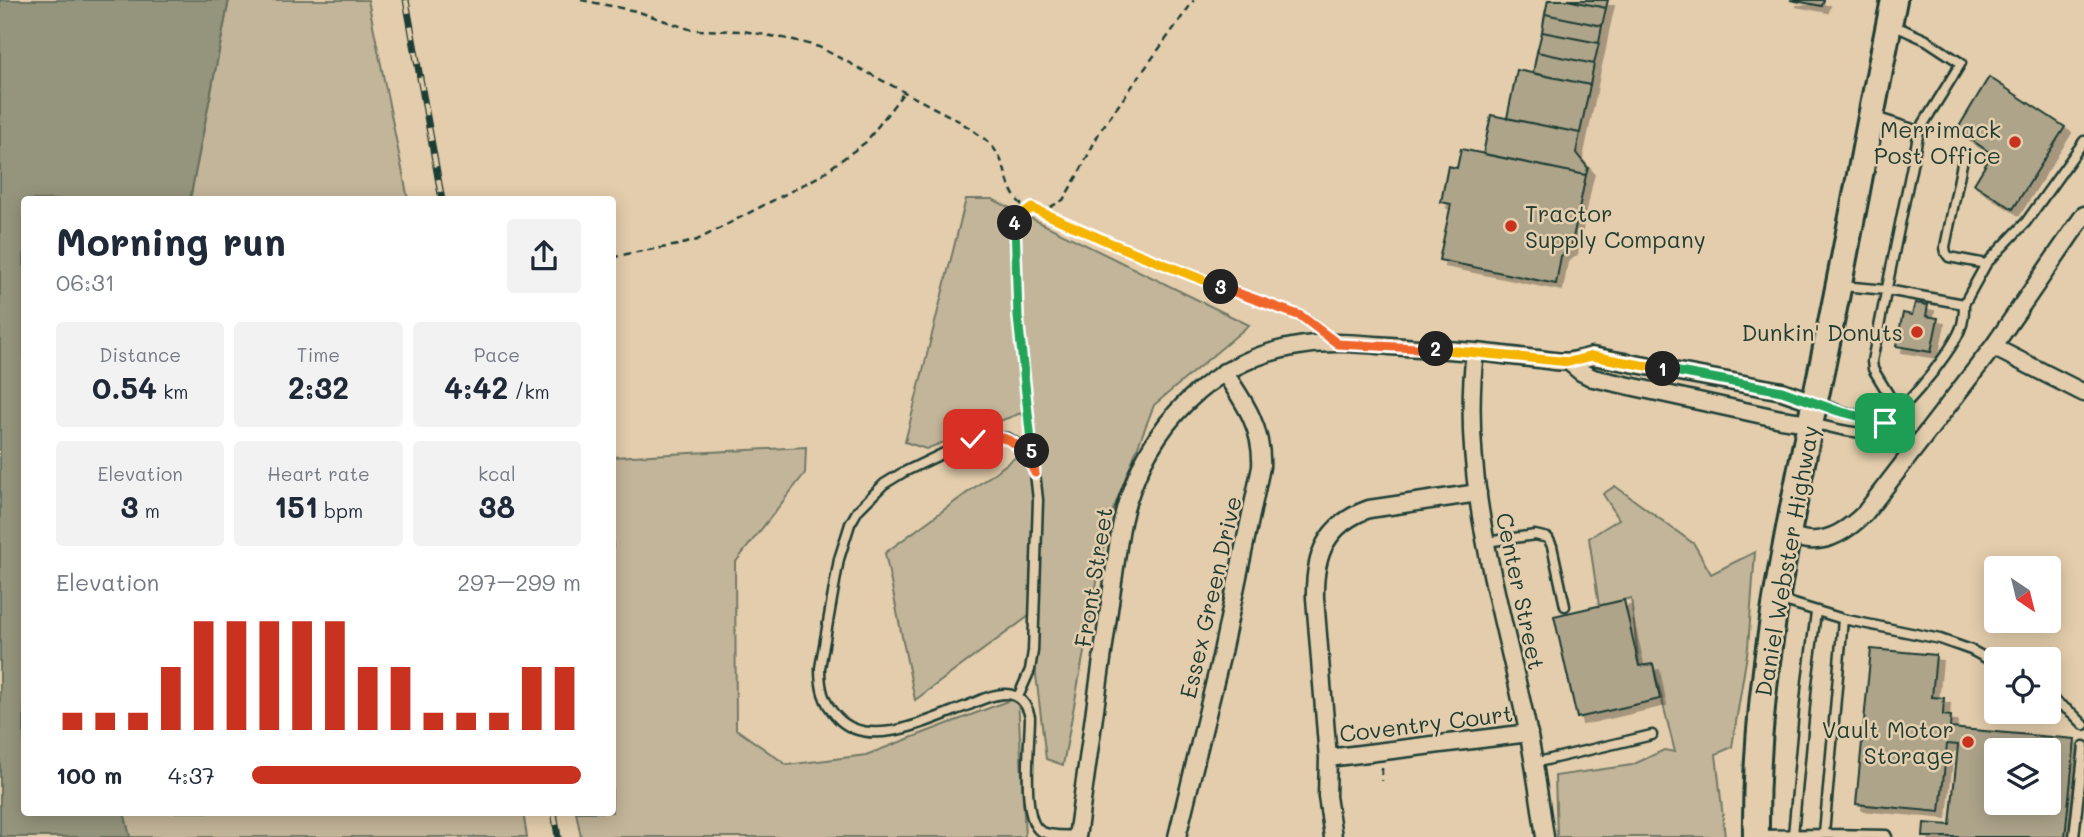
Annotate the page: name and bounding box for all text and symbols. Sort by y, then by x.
place label: Merrimack Post Office [1874,114,2001,170]
marker: Merrimack Post Office [2007,134,2023,150]
place label: Tractor Supply Company [1525,198,1706,254]
pin: 4 [998,206,1032,241]
text: 4 [1008,210,1021,235]
text: Morning run [56,216,286,266]
marker: Tractor Supply Company [1503,218,1519,234]
button: share [507,219,581,293]
text: 06:31 [56,267,115,297]
pin: 3 [1204,270,1238,304]
text: 3 [1215,274,1226,299]
place label: Dunkin' Donuts [1741,317,1903,347]
marker: Dunkin' Donuts [1909,324,1925,340]
pin: 2 [1418,332,1454,366]
text: 2 [1430,336,1441,361]
text: Distance [99,342,181,367]
text: Time [297,342,340,367]
text: Pace [474,342,520,367]
pin: 1 [1646,352,1680,386]
text: 1 [1658,356,1667,381]
text: 0.54 [92,367,157,407]
text: 2:32 [288,367,349,407]
text: 4:42 [444,367,508,407]
text: km [157,379,188,404]
text: /km [508,379,550,404]
pin [1855,393,1915,453]
icon: arrive [1866,404,1904,442]
pin [943,409,1003,469]
icon: check [954,420,992,458]
street label: Daniel Webster Highway [1747,423,1825,699]
pin: 5 [1014,434,1050,468]
text: 5 [1026,438,1037,463]
text: Elevation [98,461,183,486]
text: Heart rate [267,461,370,486]
text: kcal [478,461,516,486]
text: 3 [121,486,139,526]
text: 151 [274,486,318,526]
text: 38 [479,486,515,526]
street label: Essex Green Drive [1172,493,1248,701]
text: m [139,498,160,523]
text: bpm [318,498,363,523]
street label: Front Street [1067,505,1119,649]
street label: Center Street [1490,510,1552,672]
north arrow [1984,556,2062,634]
map controls [1984,556,2061,815]
text: Elevation [56,567,159,597]
text: 297–299 m [457,567,581,597]
button: locate [1984,647,2061,724]
street label: Coventry Court [1338,697,1514,749]
place label: Vault Motor Storage [1822,714,1954,770]
marker: Vault Motor Storage [1960,734,1976,750]
button: layers [1984,738,2061,815]
text: 100 m [56,760,122,790]
text: 4:37 [168,760,215,790]

